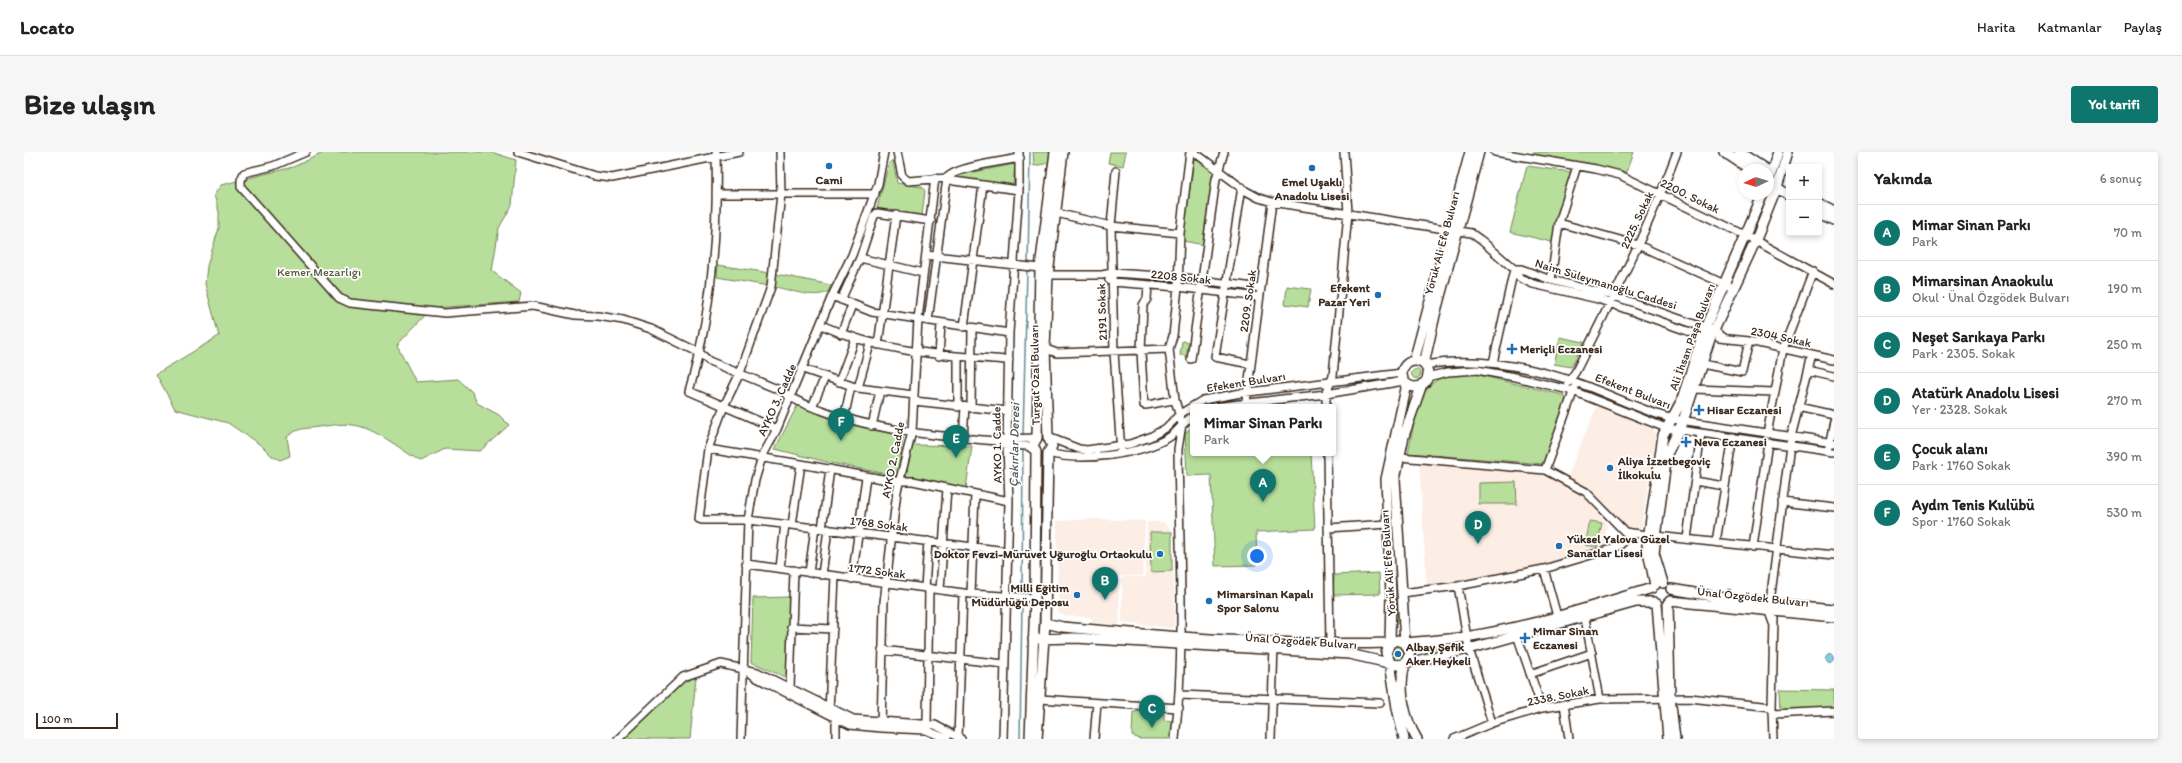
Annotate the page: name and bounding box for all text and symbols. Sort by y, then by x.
text: Locato [20,16,74,39]
text: Harita [1977,19,2016,36]
text: Katmanlar [2038,19,2102,36]
text: Paylaş [2124,19,2162,36]
button: Yol tarifi [2071,86,2158,123]
text: Bize ulaşın [24,87,155,121]
marker: Cami [824,161,834,171]
marker: Emel Uşaklı Anadolu Lisesi [1307,163,1317,173]
north arrow [1738,164,1774,200]
map controls [1786,164,1822,236]
button: + [1786,164,1822,200]
text: Yakında [1874,168,1932,188]
text: 6 sonuç [2100,171,2142,186]
place label: Cami [815,173,843,187]
place label: Emel Uşaklı Anadolu Lisesi [1274,175,1349,203]
street label: 2200. Sokak [1658,176,1722,216]
street label: 2225. Sokak [1618,189,1656,251]
street label: Yörük Ali Efe Bulvarı [1421,190,1463,296]
button: − [1786,200,1822,236]
text: Mimar Sinan Parkı [1912,216,2030,234]
text: A [1883,225,1891,240]
text: 70 m [2114,225,2142,240]
text: Park [1912,234,1938,249]
street label: Naim Süleymanoğlu Caddesi [1533,256,1679,312]
park label: Kemer Mezarlığı [277,265,361,279]
street label: 2208 Sokak [1150,267,1212,287]
street label: 2209. Sokak [1237,269,1259,333]
text: Mimarsinan Anaokulu [1912,272,2053,290]
place label: Efekent Pazar Yeri [1318,281,1370,309]
text: B [1883,281,1891,296]
text: 190 m [2107,281,2142,296]
street label: Ali İhsan Paşa Bulvarı [1666,282,1718,392]
street label: 2191 Sokak [1094,283,1110,341]
marker: Efekent Pazar Yeri [1373,290,1383,300]
text: Okul · Ünal Özgödek Bulvarı [1912,290,2069,305]
street label: 2304 Sokak [1750,324,1812,350]
street label: Turgut Ozal Bulvarı [1027,325,1043,425]
text: Neşet Sarıkaya Parkı [1912,328,2045,346]
text: C [1883,337,1891,352]
text: 250 m [2106,337,2142,352]
place label: Meriçli Eczanesi [1520,342,1602,357]
marker: Meriçli Eczanesi [1507,344,1517,354]
text: Park · 2305. Sokak [1912,346,2015,361]
street label: AYKO 3. Cadde [755,361,799,438]
street label: Efekent Bulvarı [1205,369,1287,395]
street label: Efekent Bulvarı [1593,370,1673,412]
text: Atatürk Anadolu Lisesi [1912,384,2059,402]
text: D [1883,393,1891,408]
text: 270 m [2107,393,2142,408]
water label: Çakırlar Deresi [1006,401,1022,487]
text: Yer · 2328. Sokak [1912,402,2007,417]
place label: Hisar Eczanesi [1707,403,1782,417]
popup [1190,404,1336,456]
marker: Hisar Eczanesi [1694,405,1704,415]
street label: AYKO 1. Cadde [989,406,1005,483]
pin: F [828,408,854,441]
text: Mimar Sinan Parkı [1204,414,1322,432]
street label: AYKO 2. Cadde [879,420,907,499]
pin: E [943,425,969,458]
text: Park [1204,432,1229,447]
place label: Neva Eczanesi [1694,435,1767,449]
marker: Neva Eczanesi [1681,437,1691,447]
text: Çocuk alanı [1912,440,1988,458]
text: E [1883,449,1891,464]
text: 390 m [2106,449,2142,464]
place label: Aliya İzzetbegoviç İlkokulu [1617,454,1711,482]
text: Park · 1760 Sokak [1912,458,2011,473]
marker: Aliya İzzetbegoviç İlkokulu [1605,463,1615,473]
pin: A [1250,469,1276,502]
text: Aydın Tenis Kulübü [1912,496,2035,514]
text: F [1884,505,1890,520]
text: 530 m [2106,505,2142,520]
street label: Yörük Ali Efe Bulvarı [1377,509,1399,617]
pin: D [1465,511,1491,544]
street label: 1768 Sokak [849,514,909,534]
text: Spor · 1760 Sokak [1912,514,2011,529]
place label: Yüksel Yalova Güzel Sanatlar Lisesi [1566,532,1670,560]
marker: Yüksel Yalova Güzel Sanatlar Lisesi [1554,541,1564,551]
your location [1247,546,1267,566]
place label: Doktor Fevzi-Mürüvet Uğuroğlu Ortaokulu [934,547,1152,562]
marker: Doktor Fevzi-Mürüvet Uğuroğlu Ortaokulu [1155,549,1165,559]
street label: 1772 Sokak [848,561,906,581]
pin: B [1092,567,1118,600]
place label: Milli Eğitim Müdürlüğü Deposu [971,581,1070,610]
street label: Ünal Özgödek Bulvarı [1697,584,1809,610]
place label: Mimarsinan Kapalı Spor Salonu [1217,587,1313,616]
marker: Milli Eğitim Müdürlüğü Deposu [1072,590,1082,600]
marker: Mimarsinan Kapalı Spor Salonu [1204,596,1214,606]
place label: Mimar Sinan Eczanesi [1533,624,1599,652]
street label: Ünal Özgödek Bulvarı [1245,630,1357,652]
marker: Mimar Sinan Eczanesi [1520,633,1530,643]
place label: Albay Şefik Aker Heykeli [1405,640,1471,669]
marker: Albay Şefik Aker Heykeli [1393,649,1403,659]
street label: 2338. Sokak [1526,683,1590,709]
pin: C [1139,695,1165,728]
scale bar [36,711,118,730]
text: 100 m [42,713,72,726]

